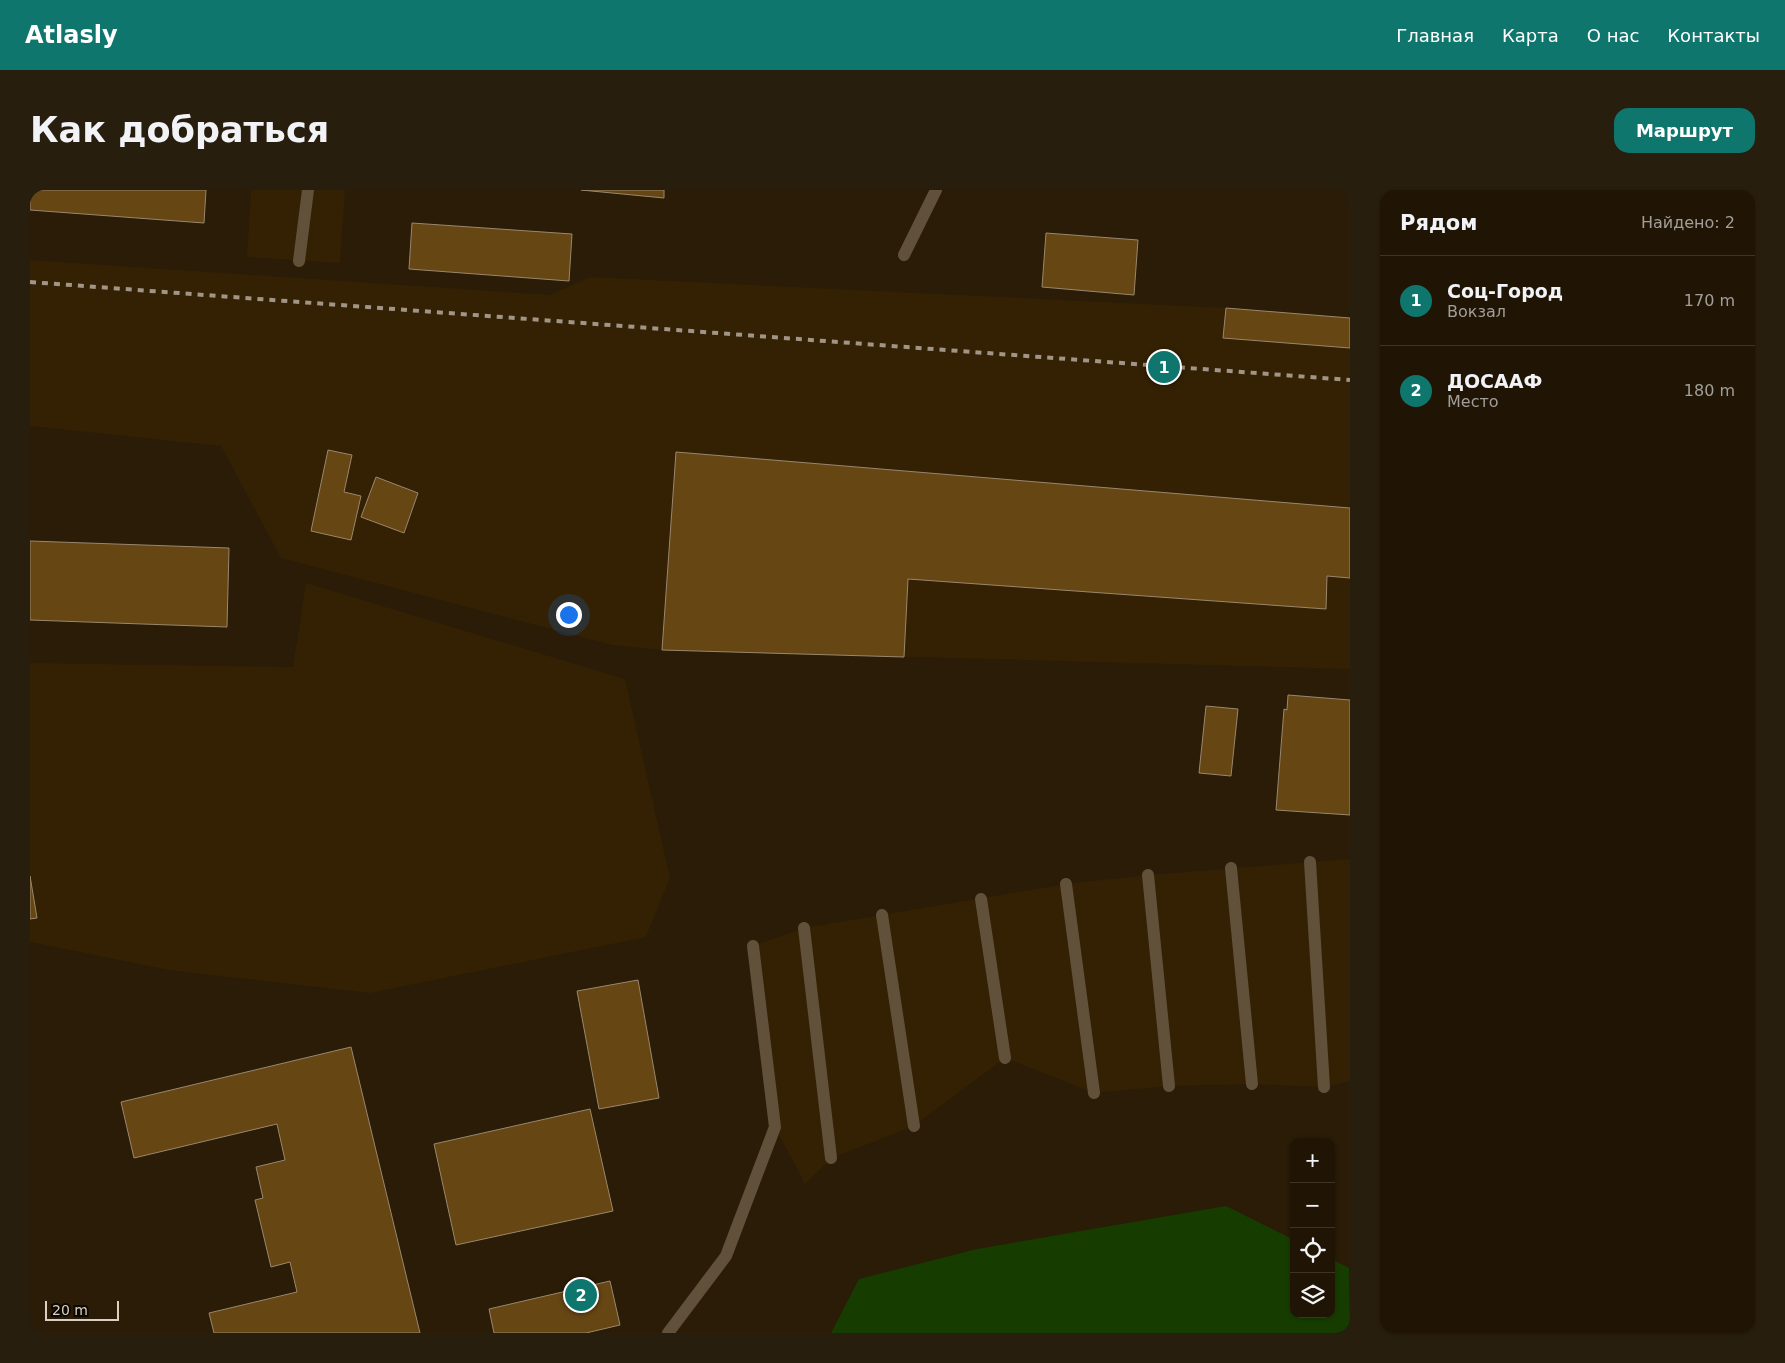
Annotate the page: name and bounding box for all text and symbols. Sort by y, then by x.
text: Atlasly [25,21,118,49]
text: Главная [1396,25,1474,46]
text: Карта [1502,25,1559,46]
text: О нас [1587,25,1639,46]
text: Контакты [1667,25,1760,46]
button: Маршрут [1614,108,1755,153]
text: Как добраться [30,110,329,150]
text: Рядом [1400,211,1477,235]
text: Найдено: 2 [1641,213,1735,232]
text: Соц-Город [1447,280,1563,302]
text: 1 [1410,291,1422,310]
text: 170 m [1684,291,1735,310]
text: Вокзал [1447,302,1506,321]
pin: 1 [1148,348,1180,386]
text: ДОСААФ [1447,370,1542,392]
text: 2 [1410,381,1422,400]
text: 180 m [1684,381,1735,400]
text: Место [1447,392,1499,411]
your location [556,602,582,628]
map controls [1290,1138,1335,1318]
button: + [1290,1138,1335,1183]
button: − [1290,1183,1335,1228]
button: locate [1290,1228,1335,1273]
button: layers [1290,1273,1335,1318]
pin: 2 [565,1276,597,1314]
scale bar [45,1298,119,1321]
text: 20 m [52,1302,88,1318]

